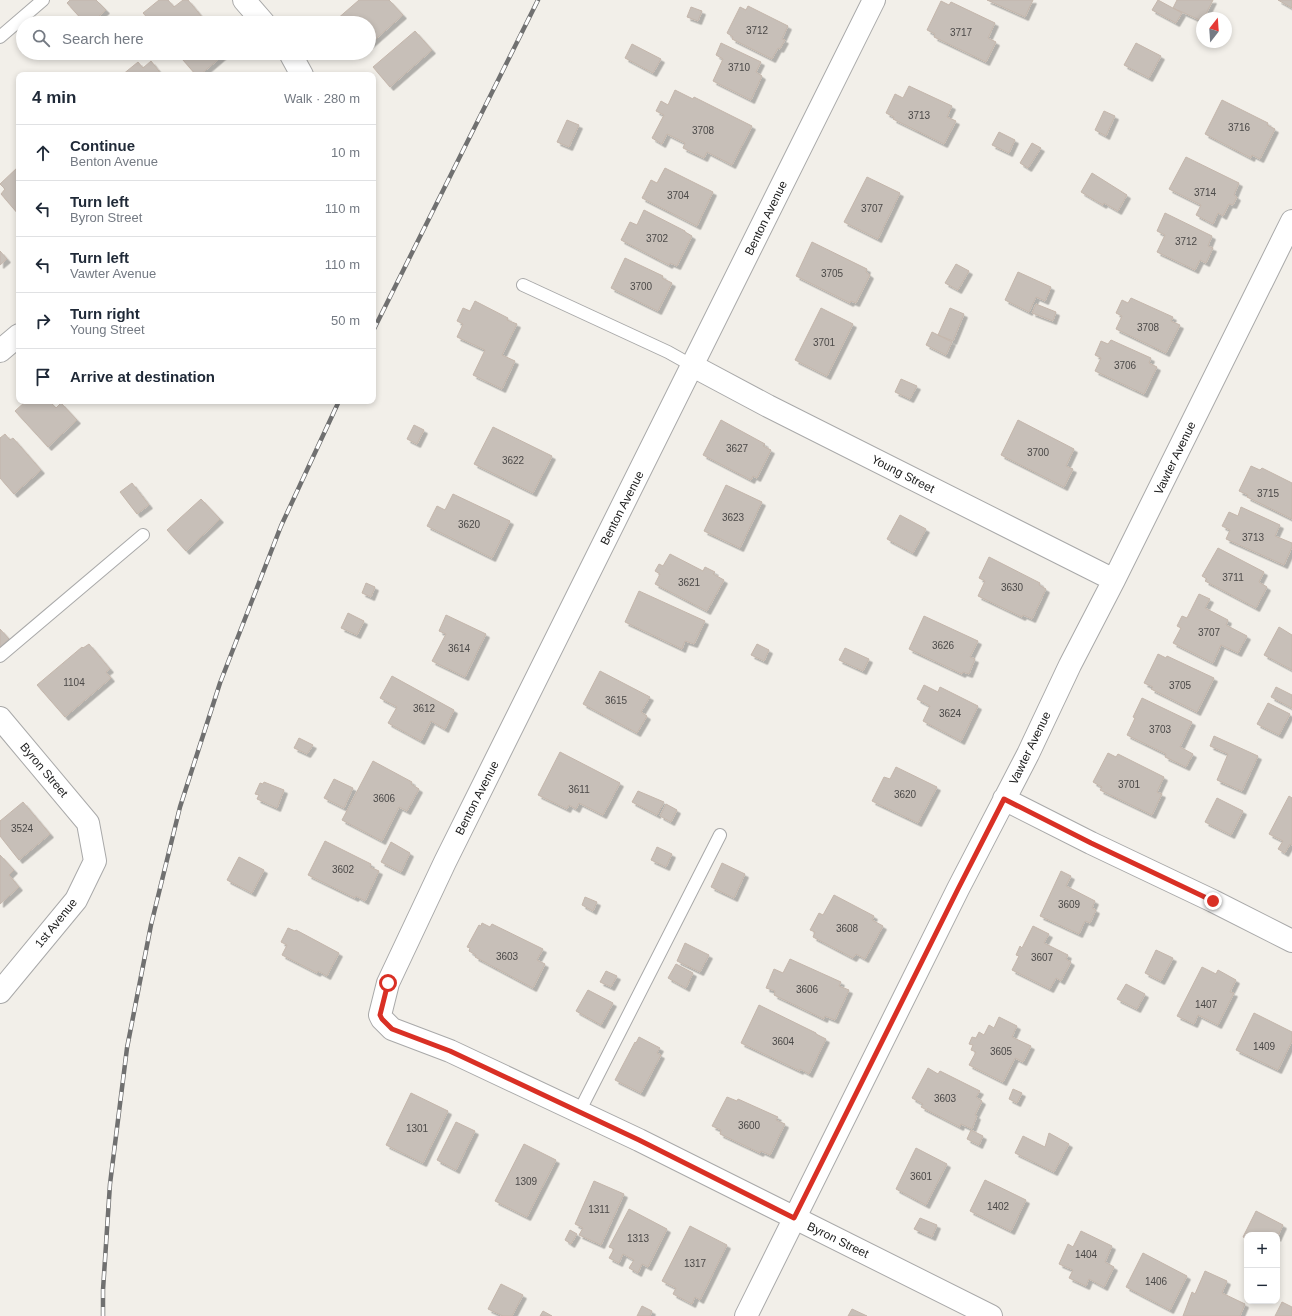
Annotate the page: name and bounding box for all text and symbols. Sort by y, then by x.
north arrow [1196,12,1232,48]
search box [16,16,376,60]
house number: 3712 [746,25,769,36]
icon: search [30,27,52,49]
house number: 3717 [950,27,973,38]
text: Search here [62,30,144,47]
house number: 3710 [728,62,751,73]
text: 4 min [32,88,76,107]
text: Walk · 280 m [284,91,360,106]
house number: 3713 [908,110,931,121]
house number: 3716 [1228,122,1251,133]
house number: 3708 [692,125,715,136]
text: Continue [70,137,135,154]
icon: ahead [32,142,54,164]
text: 10 m [331,145,360,160]
text: Benton Avenue [70,154,158,169]
street label: Benton Avenue [742,178,790,258]
house number: 3714 [1194,187,1217,198]
house number: 3704 [667,190,690,201]
text: Turn left [70,193,129,210]
icon: left [32,198,54,220]
text: 110 m [325,201,360,216]
house number: 3707 [861,203,884,214]
text: Byron Street [70,210,142,225]
house number: 3702 [646,233,669,244]
house number: 3712 [1175,236,1198,247]
text: Turn left [70,249,129,266]
icon: left [32,254,54,276]
text: 110 m [325,257,360,272]
text: Vawter Avenue [70,266,156,281]
house number: 3705 [821,268,844,279]
house number: 3700 [630,281,653,292]
text: Turn right [70,305,140,322]
icon: right [32,310,54,332]
text: 50 m [331,313,360,328]
text: Young Street [70,322,145,337]
house number: 3708 [1137,322,1160,333]
house number: 3701 [813,337,836,348]
house number: 3706 [1114,360,1137,371]
icon: arrive [32,366,54,388]
text: Arrive at destination [70,368,215,385]
street label: Vawter Avenue [1151,419,1199,497]
house number: 3627 [726,443,749,454]
house number: 3700 [1027,447,1050,458]
street label: Young Street [869,452,937,496]
house number: 3622 [502,455,525,466]
street label: Benton Avenue [597,468,647,547]
house number: 3715 [1257,488,1280,499]
house number: 3623 [722,512,745,523]
house number: 3620 [458,519,481,530]
house number: 3713 [1242,532,1265,543]
house number: 3711 [1222,572,1244,583]
house number: 3621 [678,577,701,588]
house number: 3630 [1001,582,1024,593]
house number: 3707 [1198,627,1221,638]
house number: 3626 [932,640,955,651]
house number: 3614 [448,643,471,654]
house number: 1104 [63,677,85,688]
house number: 3705 [1169,680,1192,691]
house number: 3615 [605,695,628,706]
house number: 3612 [413,703,436,714]
house number: 3624 [939,708,962,719]
street label: Vawter Avenue [1006,709,1054,787]
house number: 3703 [1149,724,1172,735]
street label: Byron Street [17,740,71,801]
street label: Benton Avenue [452,758,502,837]
house number: 3701 [1118,779,1141,790]
house number: 3611 [568,784,590,795]
house number: 3620 [894,789,917,800]
house number: 3606 [373,793,396,804]
house number: 3524 [11,823,34,834]
house number: 3602 [332,864,355,875]
route end [1204,892,1222,910]
street label: 1st Avenue [32,895,80,950]
house number: 3609 [1058,899,1081,910]
house number: 3608 [836,923,859,934]
house number: 3603 [496,951,519,962]
house number: 3607 [1031,952,1054,963]
route start [379,974,397,992]
house number: 3606 [796,984,819,995]
house number: 1407 [1195,999,1218,1010]
house number: 3604 [772,1036,795,1047]
house number: 1409 [1253,1041,1276,1052]
house number: 3605 [990,1046,1013,1057]
house number: 3603 [934,1093,957,1104]
house number: 3600 [738,1120,761,1131]
house number: 1301 [406,1123,429,1134]
house number: 3601 [910,1171,933,1182]
house number: 1309 [515,1176,538,1187]
house number: 1402 [987,1201,1010,1212]
house number: 1311 [588,1204,610,1215]
street label: Byron Street [805,1219,872,1261]
map controls [1244,1232,1280,1304]
button: + [1244,1232,1280,1268]
house number: 1313 [627,1233,650,1244]
house number: 1404 [1075,1249,1098,1260]
house number: 1317 [684,1258,707,1269]
button: − [1244,1268,1280,1304]
house number: 1406 [1145,1276,1168,1287]

